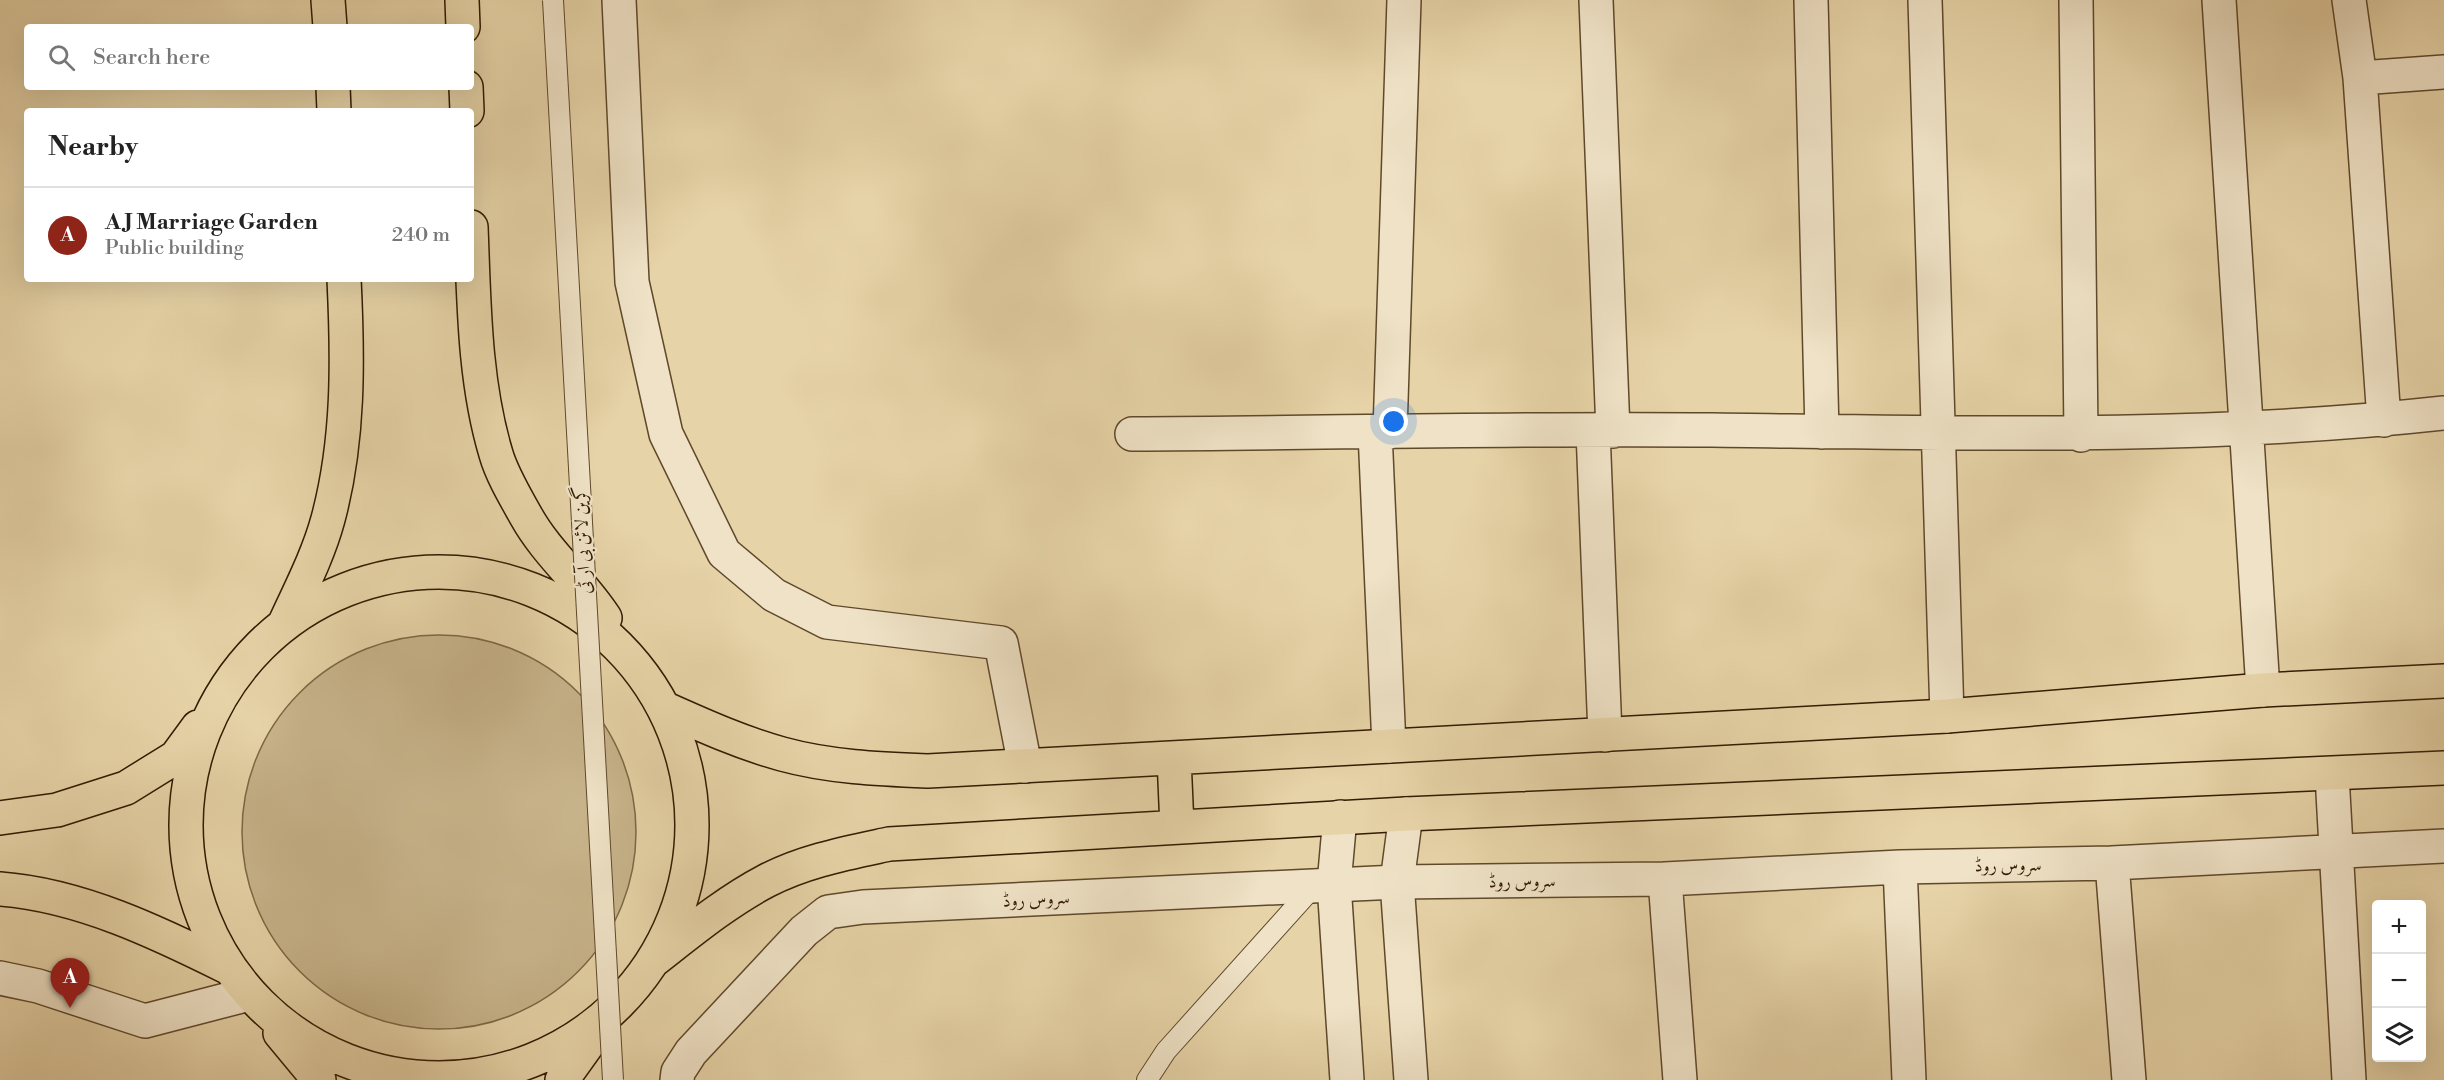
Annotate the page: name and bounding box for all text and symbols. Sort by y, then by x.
search box [24,24,474,90]
icon: search [45,41,78,74]
text: Search here [93,44,210,71]
text: Nearby [48,131,138,163]
text: A J Marriage Garden [105,209,318,236]
text: A [60,223,75,248]
text: 240 m [392,223,450,248]
text: Public building [105,236,244,261]
your location [1379,407,1408,436]
street label: گرین لائن بی آر ٹی [567,485,598,595]
street label: سروس روڈ [1974,853,2042,878]
street label: سروس روڈ [1488,869,1556,894]
street label: سروس روڈ [1002,886,1070,913]
map controls [2372,900,2426,1062]
button: + [2372,900,2426,954]
button: − [2372,954,2426,1008]
pin: A [50,958,90,1008]
button: layers [2372,1008,2426,1062]

